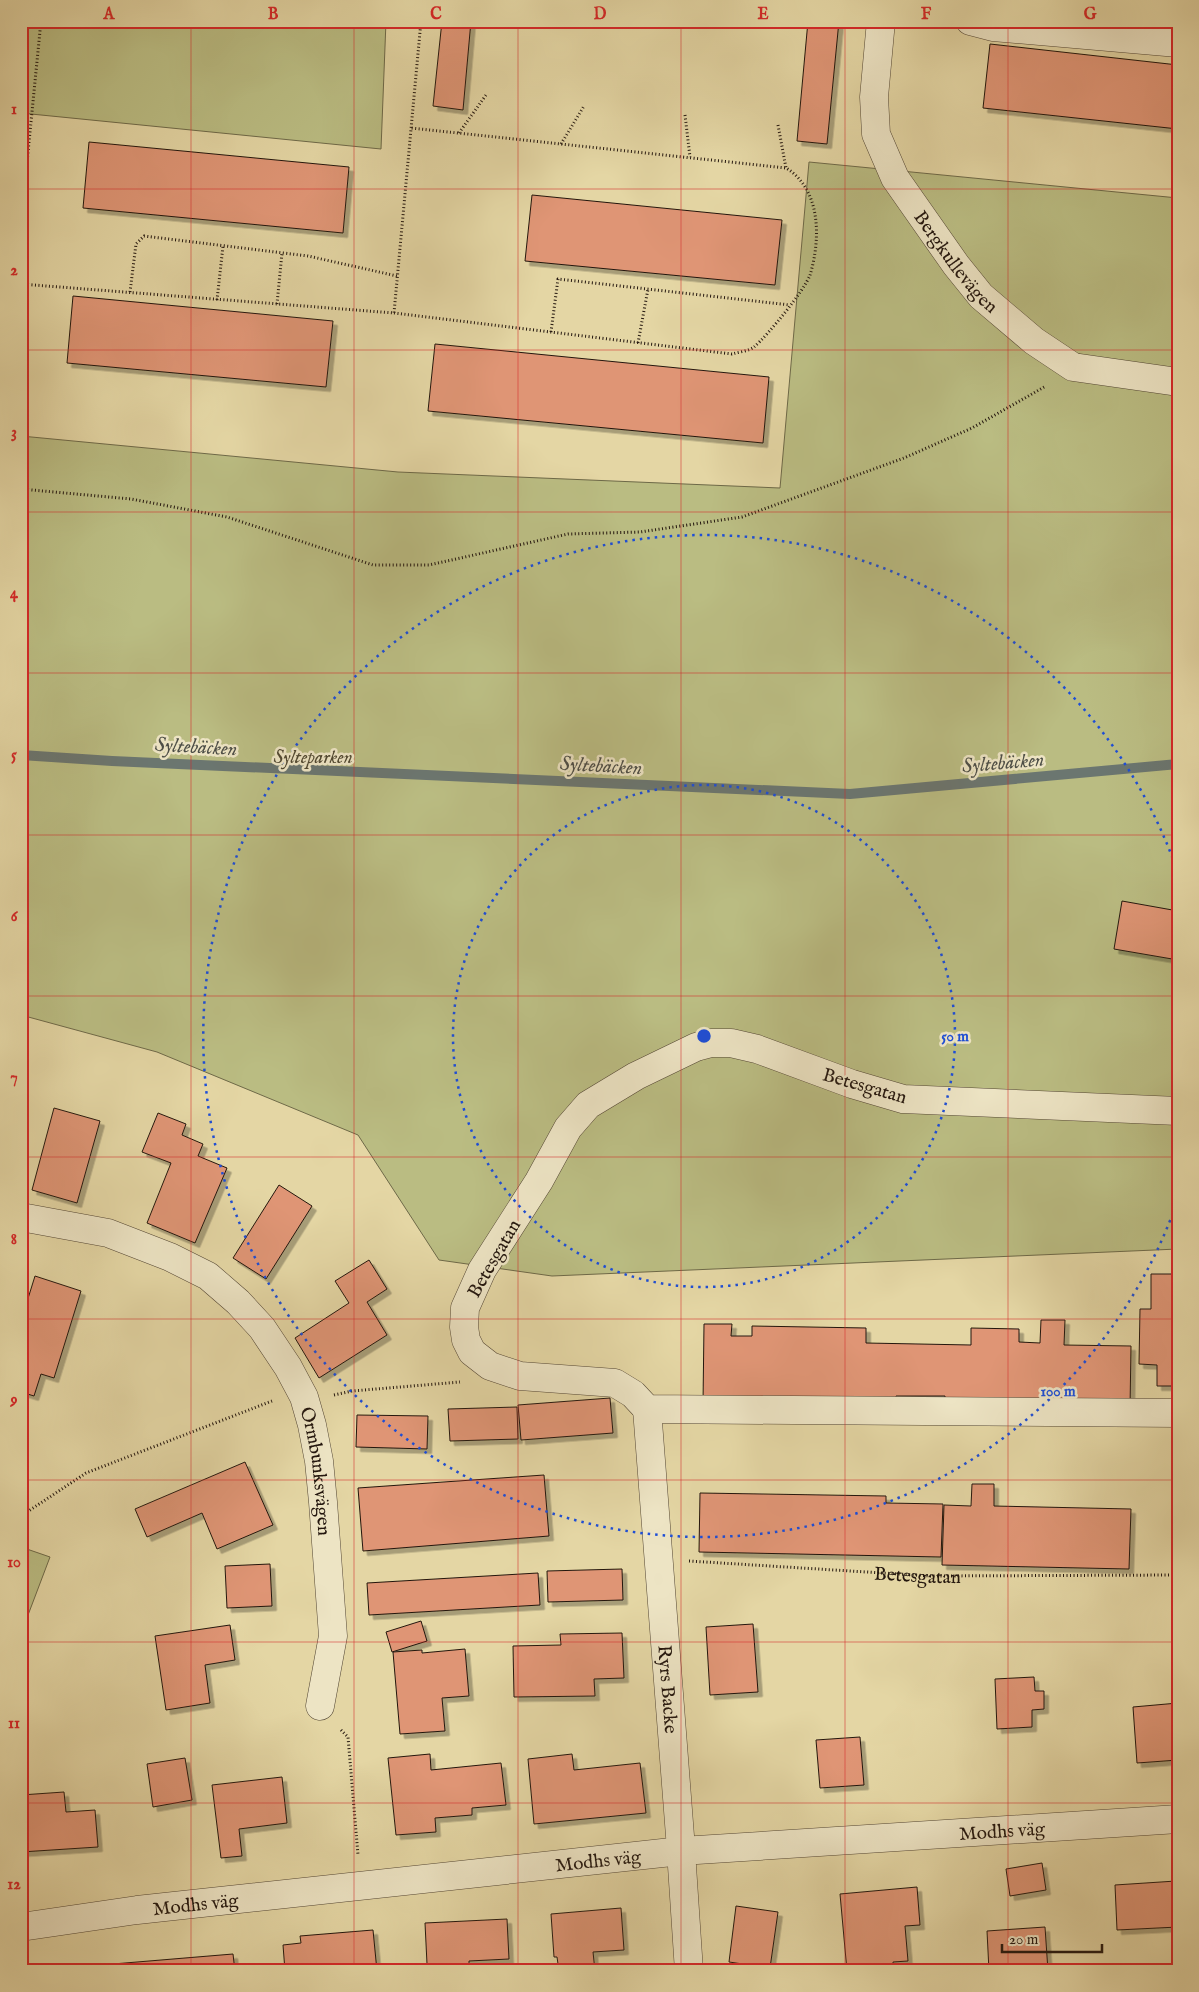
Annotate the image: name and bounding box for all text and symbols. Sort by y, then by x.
text: A [103,5,116,25]
text: B [268,5,279,25]
text: C [430,5,442,25]
text: D [594,5,607,25]
text: E [757,5,769,25]
text: F [921,5,932,25]
text: G [1084,5,1097,25]
text: 1 [11,100,17,120]
street label: Bergkullevägen [908,207,1002,319]
text: 2 [10,261,18,281]
text: 3 [11,423,17,443]
text: 4 [10,584,19,604]
water label: Syltebäcken [154,733,238,762]
text: 5 [11,746,17,766]
park label: Sylteparken [273,746,353,770]
water label: Syltebäcken [961,747,1045,780]
water label: Syltebäcken [559,752,643,781]
text: 6 [11,907,19,927]
centre of rings [695,1027,713,1045]
text: 50 m [941,1027,969,1046]
street label: Betesgatan [820,1063,909,1110]
text: 7 [10,1068,18,1088]
street label: Betesgatan [463,1216,527,1302]
text: 8 [11,1230,17,1250]
text: 100 m [1040,1382,1076,1401]
text: 9 [10,1391,18,1411]
street label: Ormbunksvägen [293,1404,335,1537]
text: 10 [7,1553,21,1573]
street label: Betesgatan [873,1563,961,1590]
street label: Ryrs Backe [651,1644,682,1735]
text: 11 [8,1714,20,1734]
street label: Modhs väg [958,1818,1046,1847]
street label: Modhs väg [554,1845,643,1879]
text: 12 [7,1875,21,1895]
street label: Modhs väg [152,1889,240,1922]
scale bar [1002,1922,1102,1954]
text: 20 m [1009,1930,1039,1949]

